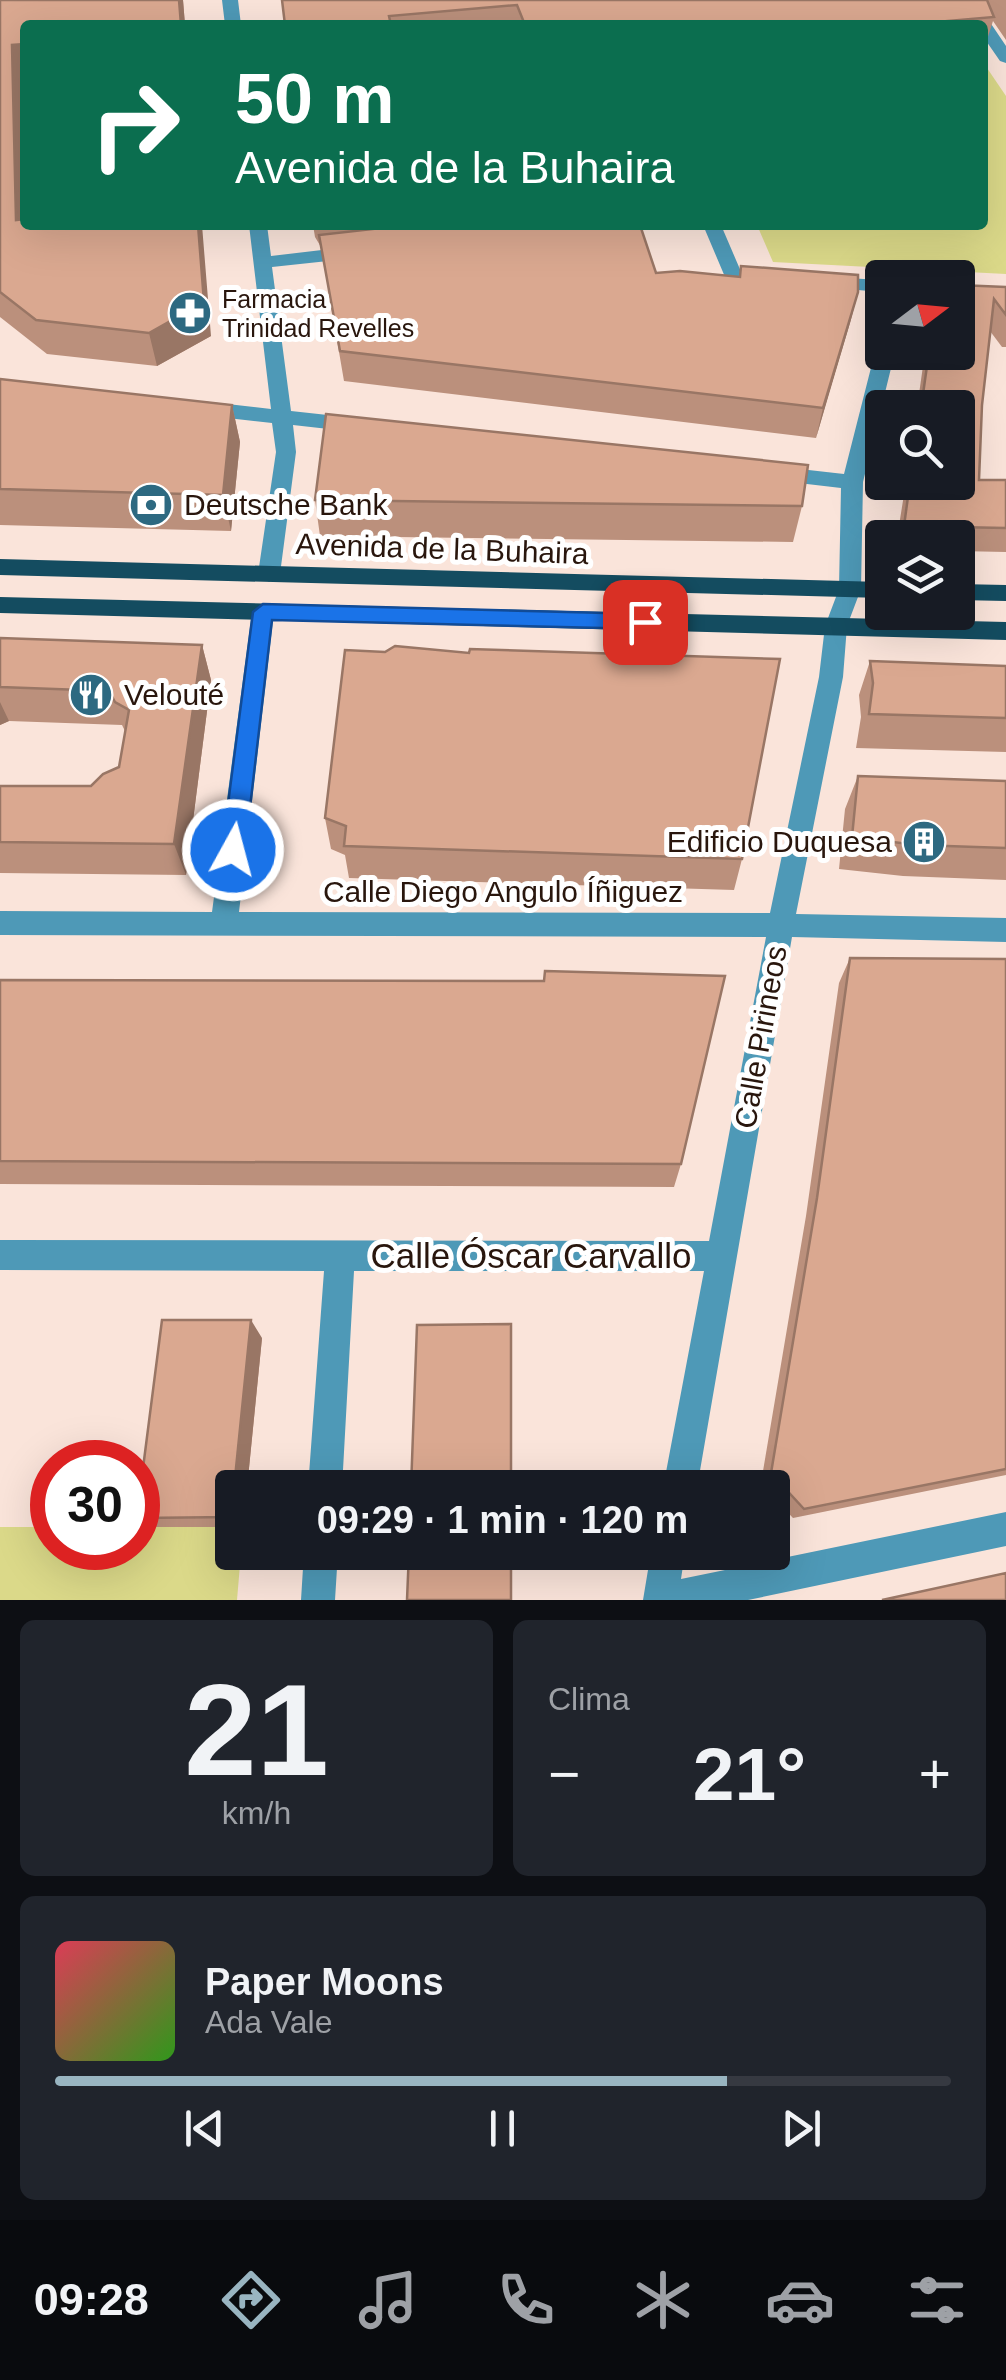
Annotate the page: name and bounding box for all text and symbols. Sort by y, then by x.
icon: right [70,60,200,190]
text: 50 m [235,60,395,138]
text: Avenida de la Buhaira [235,142,675,193]
north arrow [865,260,975,370]
map controls [865,260,975,630]
place label: Farmacia Trinidad Revelles [222,285,414,342]
pharmacy icon: Farmacia Trinidad Revelles [167,290,213,336]
button: search [865,390,975,500]
bank icon: Deutsche Bank [128,482,174,528]
place label: Deutsche Bank [184,488,388,521]
button: layers [865,520,975,630]
street label: Avenida de la Buhaira [295,527,589,570]
pin [603,580,688,665]
icon: arrive [618,595,673,650]
restaurant icon: Velouté [68,672,114,718]
place label: Velouté [124,678,224,711]
position arrow [181,798,285,902]
building icon: Edificio Duquesa [901,819,947,865]
place label: Edificio Duquesa [667,825,892,858]
street label: Calle Diego Angulo Íñiguez [323,875,683,908]
street label: Calle Pirineos [728,943,793,1131]
street label: Calle Óscar Carvallo [371,1236,691,1275]
speed limit sign: 30 [30,1440,160,1570]
text: 09:29 · 1 min · 120 m [317,1499,688,1541]
text: 21 [184,1657,329,1803]
text: Clima [548,1681,630,1717]
text: 21° [693,1732,806,1816]
text: − [548,1743,580,1805]
text: + [919,1743,951,1805]
text: km/h [222,1795,291,1831]
text: Paper Moons [205,1961,444,2003]
text: Ada Vale [205,2004,333,2040]
icon: previous [177,2101,232,2156]
icon: pause [475,2101,530,2156]
icon: next [774,2101,829,2156]
icon: directions [216,2265,286,2335]
icon: music [353,2265,423,2335]
icon: phone [491,2265,561,2335]
icon: climate [628,2265,698,2335]
icon: car [765,2265,835,2335]
icon: filters [902,2265,972,2335]
text: 09:28 [34,2274,149,2325]

